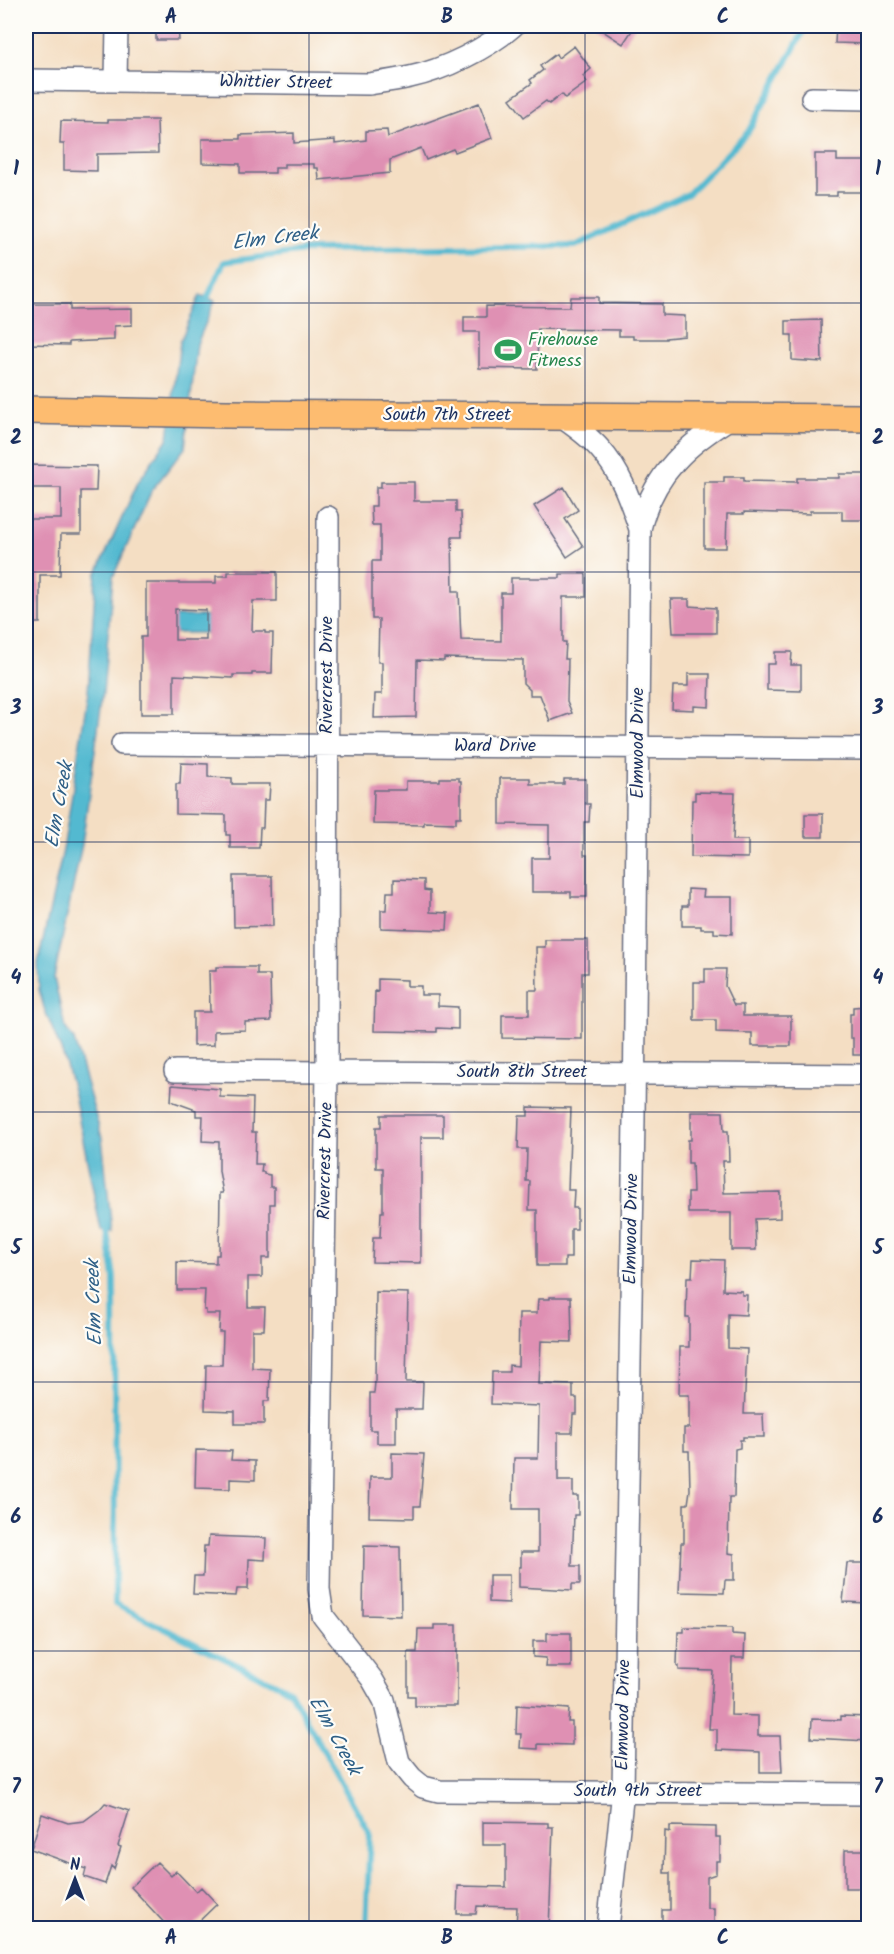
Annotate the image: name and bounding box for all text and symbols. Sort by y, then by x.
text: A [165,2,177,34]
text: B [441,2,453,34]
text: C [717,2,729,34]
street label: Whittier Street [219,68,334,99]
text: 1 [13,154,19,186]
text: 1 [875,154,881,186]
water label: Elm Creek [230,218,322,260]
place label: Firehouse Fitness [528,326,598,376]
sports icon: Firehouse Fitness [493,335,523,365]
street label: South 7th Street [383,401,512,430]
text: 2 [10,423,22,455]
text: 2 [872,423,884,455]
street label: Rivercrest Drive [313,616,342,734]
street label: Elmwood Drive [624,687,653,799]
text: 3 [10,693,22,725]
text: 3 [872,693,884,725]
street label: Ward Drive [454,732,536,761]
water label: Elm Creek [37,757,84,850]
text: 4 [11,963,22,995]
text: 4 [873,963,884,995]
street label: South 8th Street [457,1058,588,1087]
street label: Rivercrest Drive [310,1102,342,1220]
street label: Elmwood Drive [617,1173,647,1285]
text: 5 [10,1233,23,1265]
text: 5 [872,1233,885,1265]
water label: Elm Creek [77,1257,113,1347]
text: 6 [11,1502,22,1534]
text: 6 [873,1502,884,1534]
street label: Elmwood Drive [609,1659,639,1771]
water label: Elm Creek [299,1690,370,1784]
text: 7 [11,1772,21,1804]
text: 7 [873,1772,883,1804]
street label: South 9th Street [574,1777,703,1806]
north arrow [45,1849,105,1909]
text: N [70,1853,80,1878]
text: A [165,1923,177,1954]
text: B [441,1923,453,1954]
text: C [717,1923,729,1954]

